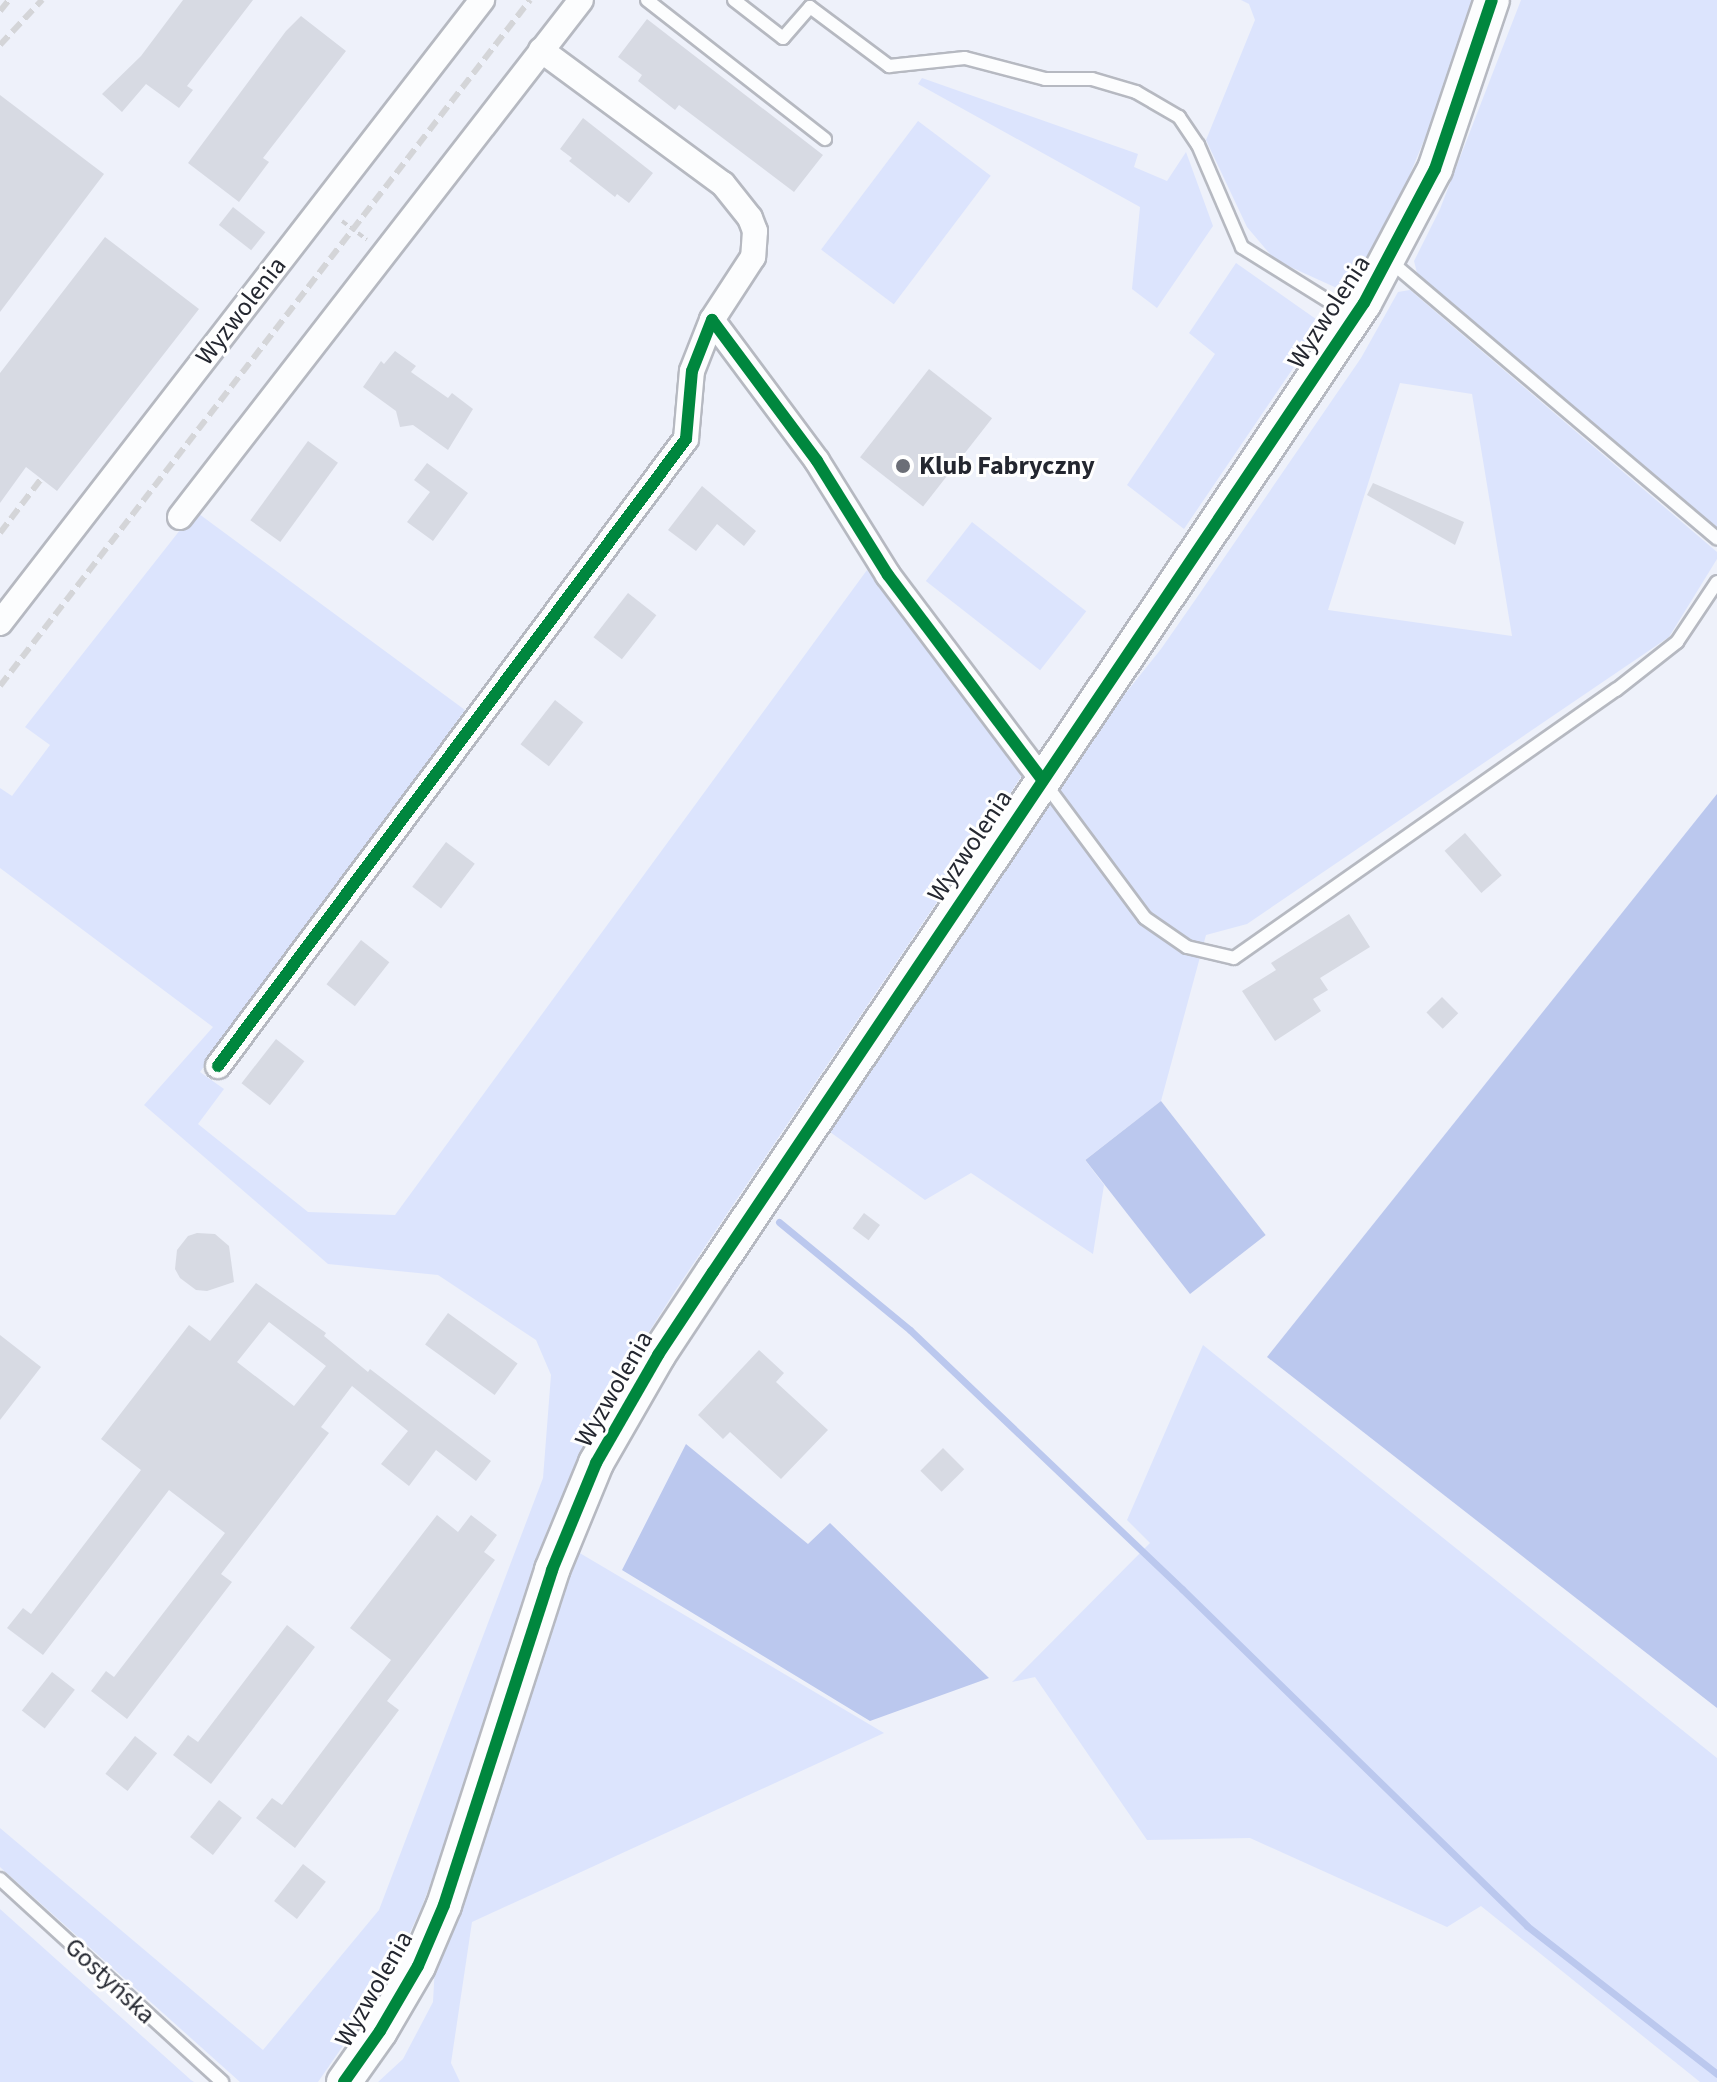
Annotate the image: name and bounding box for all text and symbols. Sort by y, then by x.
street label: Wyzwolenia [1281,249,1377,375]
street label: Wyzwolenia [189,251,293,371]
place label: Klub Fabryczny [919,450,1095,482]
marker: Klub Fabryczny [894,457,912,475]
street label: Wyzwolenia [921,784,1019,908]
street label: Wyzwolenia [568,1325,660,1453]
street label: Wyzwolenia [328,1925,420,2053]
street label: Gostyńska [58,1931,162,2031]

